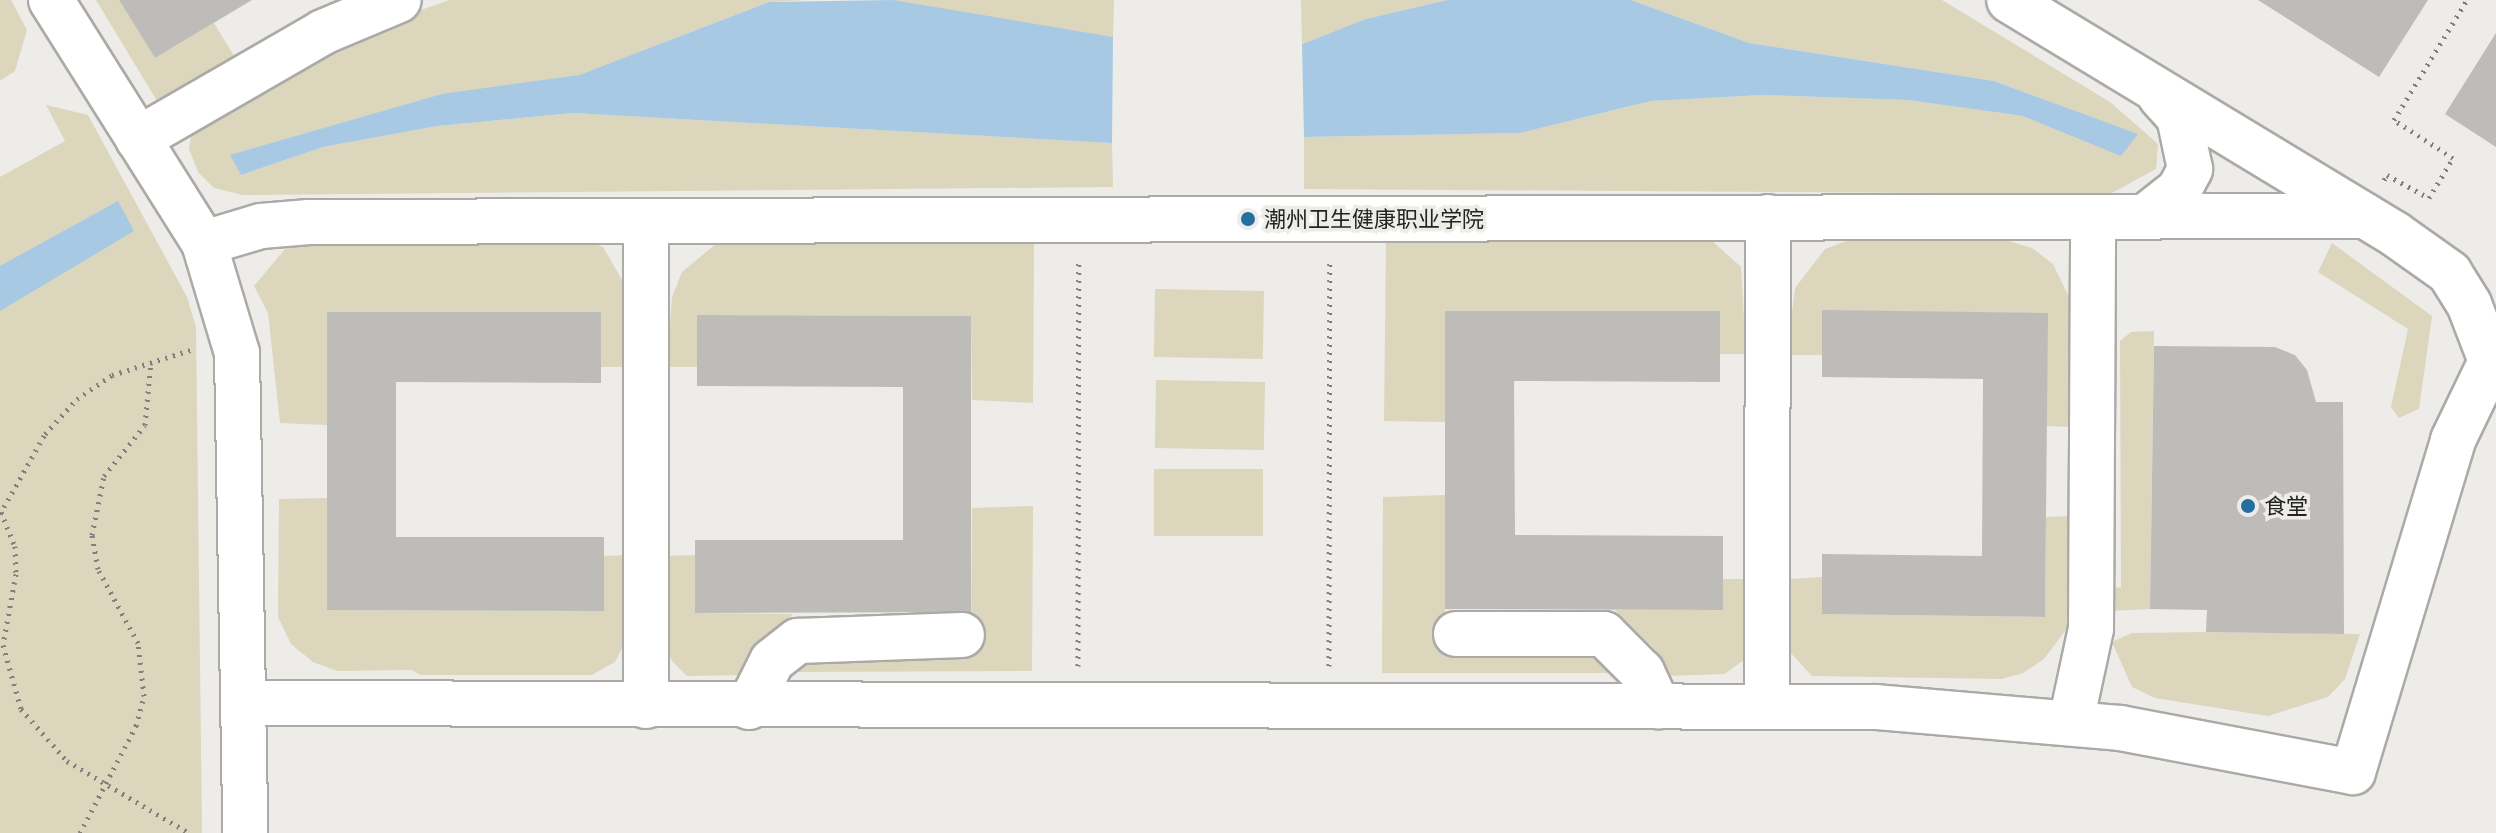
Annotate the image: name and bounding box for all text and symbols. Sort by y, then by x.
place label: 潮州卫生健康职业学院 [1264,206,1484,232]
marker: 潮州卫生健康职业学院 [1239,210,1257,228]
place label: 食堂 [2264,493,2308,519]
marker: 食堂 [2239,497,2257,515]

